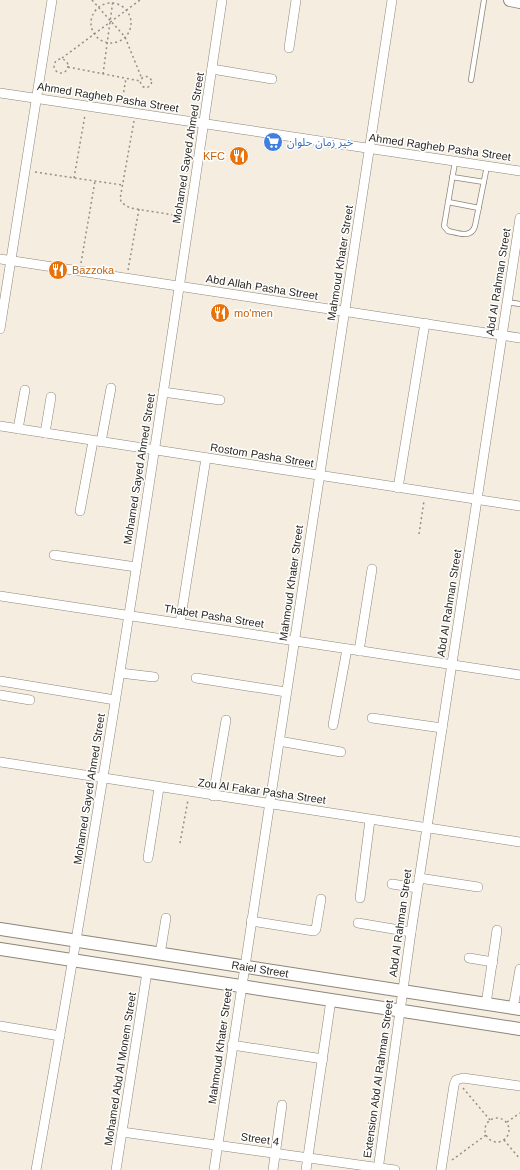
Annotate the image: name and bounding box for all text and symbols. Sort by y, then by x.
street label: Mohamed Sayed Ahmed Street [170,72,206,224]
street label: Ahmed Ragheb Pasha Street [36,80,180,114]
supermarket icon: خير زمان حلوان [262,131,284,153]
street label: Ahmed Ragheb Pasha Street [368,131,512,163]
place label: خير زمان حلوان [287,136,354,149]
restaurant icon: KFC [228,145,250,167]
place label: KFC [203,150,225,162]
street label: Mahmoud Khater Street [325,204,355,322]
street label: Abd Al Rahman Street [484,227,512,337]
restaurant icon: Bazzoka [47,259,69,281]
place label: Bazzoka [72,264,115,276]
street label: Abd Allah Pasha Street [205,272,319,302]
restaurant icon: mo'men [209,302,231,324]
place label: mo'men [234,307,273,319]
street label: Mohamed Sayed Ahmed Street [121,393,157,545]
street label: Rostom Pasha Street [209,441,315,469]
street label: Mahmoud Khater Street [277,524,305,642]
street label: Abd Al Rahman Street [435,548,463,658]
street label: Thabet Pasha Street [163,602,265,630]
street label: Mohamed Sayed Ahmed Street [71,713,107,865]
street label: Zou Al Fakar Pasha Street [197,776,327,806]
street label: Abd Al Rahman Street [386,868,414,978]
street label: Raiel Street [231,959,289,979]
street label: Mahmoud Khater Street [206,987,234,1105]
street label: Mohamed Abd Al Monem Street [102,991,138,1147]
street label: Extension Abd Al Rahman Street [361,999,395,1159]
street label: Street 4 [240,1130,280,1148]

